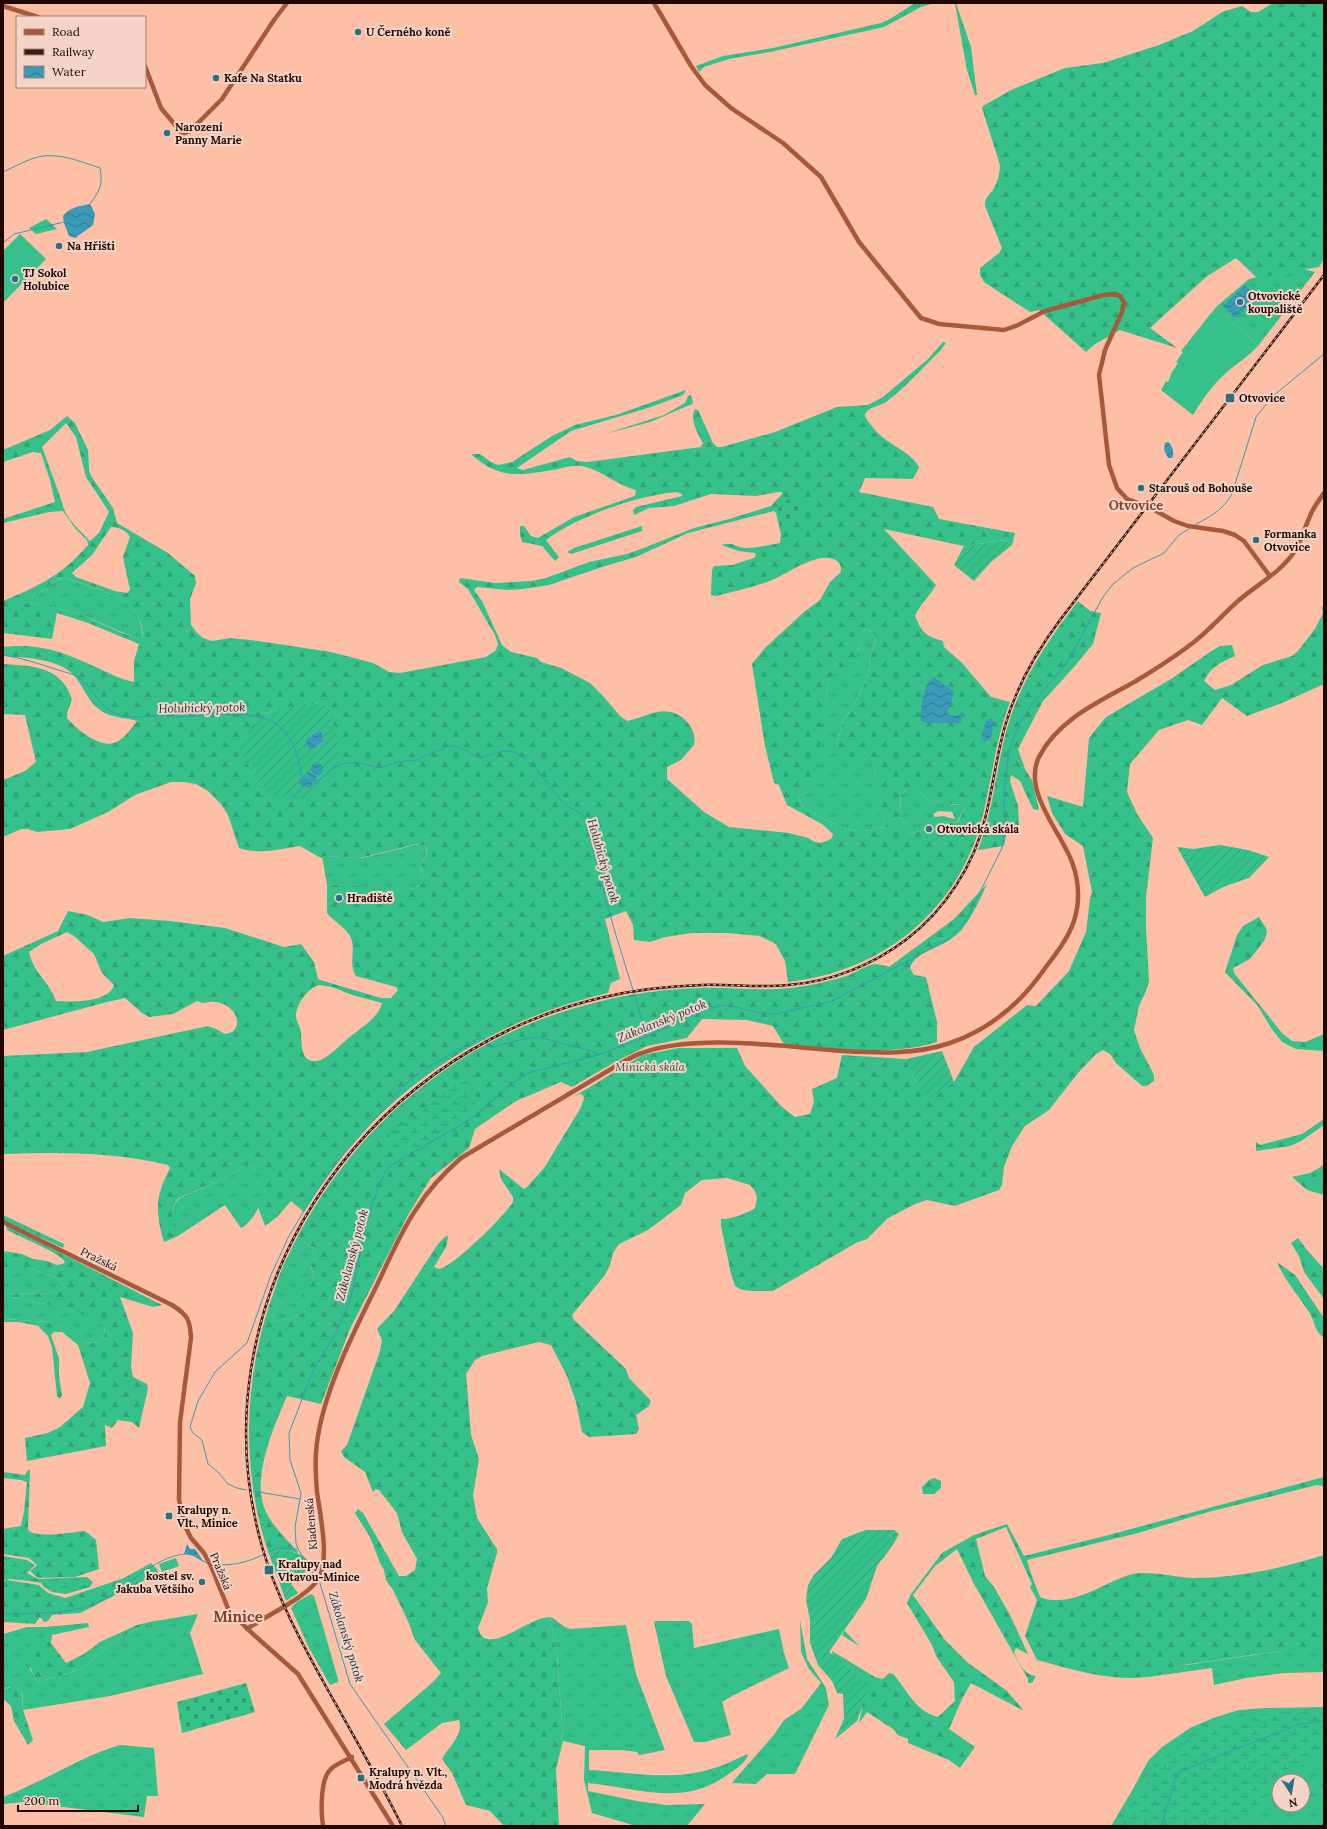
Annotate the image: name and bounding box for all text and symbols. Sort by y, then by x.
legend [16,16,146,88]
text: Road [52,24,80,39]
place label: U Černého koně [366,24,450,39]
marker: U Černého koně [353,27,363,37]
text: Railway [52,44,95,59]
text: Water [52,64,87,79]
place label: Kafe Na Statku [224,71,302,85]
marker: Kafe Na Statku [211,73,221,83]
place label: Narození Panny Marie [175,120,242,147]
marker: Narození Panny Marie [162,128,172,138]
place label: Na Hřišti [67,239,115,253]
marker: Na Hřišti [54,241,64,251]
place label: TJ Sokol Holubice [23,266,70,293]
marker: TJ Sokol Holubice [10,274,20,284]
place label: Otvovické koupaliště [1248,289,1303,316]
marker: Otvovické koupaliště [1235,297,1245,307]
place label: Otvovice [1239,391,1285,405]
marker: Otvovice [1224,392,1236,404]
place label: Starouš od Bohouše [1149,481,1253,495]
marker: Starouš od Bohouše [1136,483,1146,493]
district label: Otvovice [1109,497,1163,514]
place label: Formanka Otvovice [1264,527,1317,554]
marker: Formanka Otvovice [1251,535,1261,545]
water label: Holubický potok [158,699,246,716]
water label: Holubický potok [584,817,623,905]
place label: Otvovická skála [937,822,1019,836]
marker: Otvovická skála [924,824,934,834]
place label: Hradiště [347,891,393,905]
marker: Hradiště [334,893,344,903]
water label: Zákolanský potok [615,996,708,1045]
park label: Minická skála [615,1060,686,1074]
water label: Zákolanský potok [332,1207,371,1302]
street label: Pražská [78,1244,120,1274]
street label: Kladenská [302,1497,320,1551]
place label: Kralupy n. Vlt., Minice [177,1503,238,1530]
marker: Kralupy n. Vlt., Minice [164,1511,174,1521]
street label: Pražská [207,1550,235,1592]
place label: Kralupy nad Vltavou-Minice [278,1557,360,1584]
marker: Kralupy nad Vltavou-Minice [263,1564,275,1576]
place label: kostel sv. Jakuba Většího [116,1569,194,1596]
marker: kostel sv. Jakuba Většího [197,1577,207,1587]
water label: Zákolanský potok [326,1590,367,1684]
district label: Minice [213,1607,263,1626]
place label: Kralupy n. Vlt., Modrá hvězda [369,1765,448,1792]
marker: Kralupy n. Vlt., Modrá hvězda [356,1773,366,1783]
north arrow [1271,1773,1311,1813]
scale bar [18,1787,138,1813]
text: 200 m [24,1793,60,1808]
text: N [1287,1795,1299,1811]

